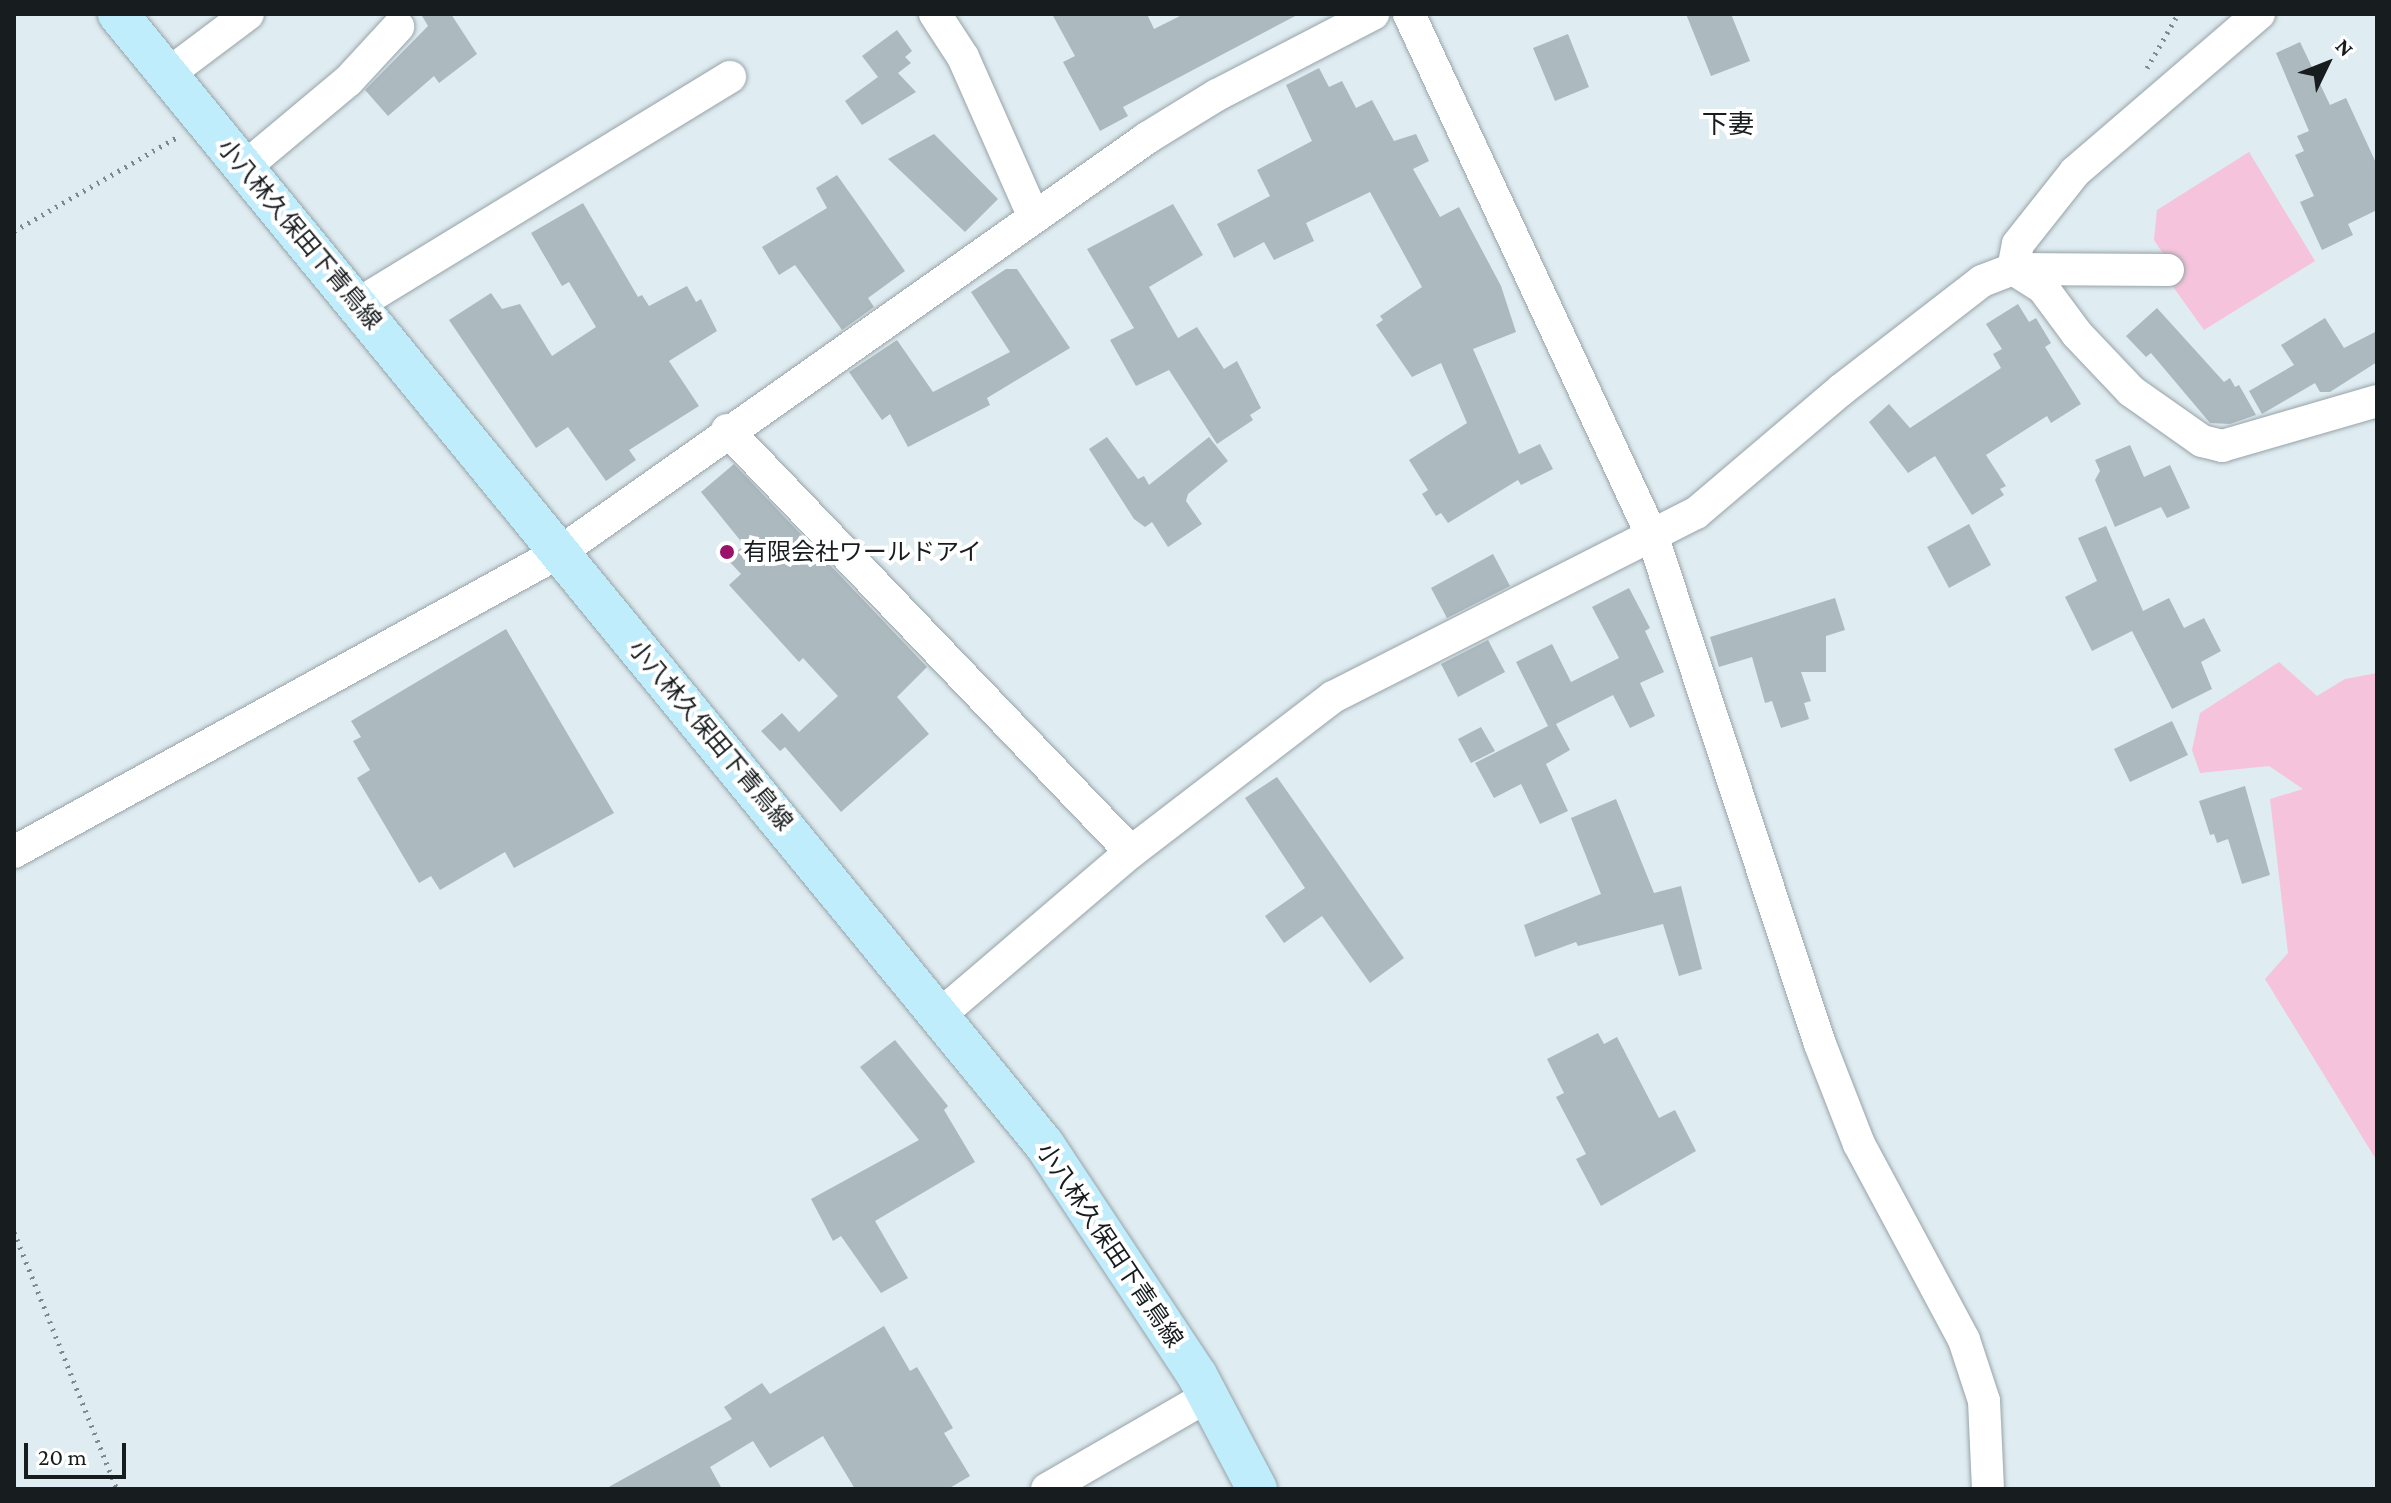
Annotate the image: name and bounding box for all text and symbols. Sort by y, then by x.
north arrow [2287,24,2367,104]
text: N [2331,33,2359,61]
district label: 下妻 [1702,109,1754,141]
street label: 小八林久保田下青鳥線 [212,133,388,335]
place label: 有限会社ワールドアイ [743,538,983,566]
marker: 有限会社ワールドアイ [718,543,736,561]
street label: 小八林久保田下青鳥線 [623,634,799,836]
street label: 小八林久保田下青鳥線 [1031,1137,1189,1353]
scale bar [28,1427,130,1477]
text: 20 m [38,1443,87,1470]

